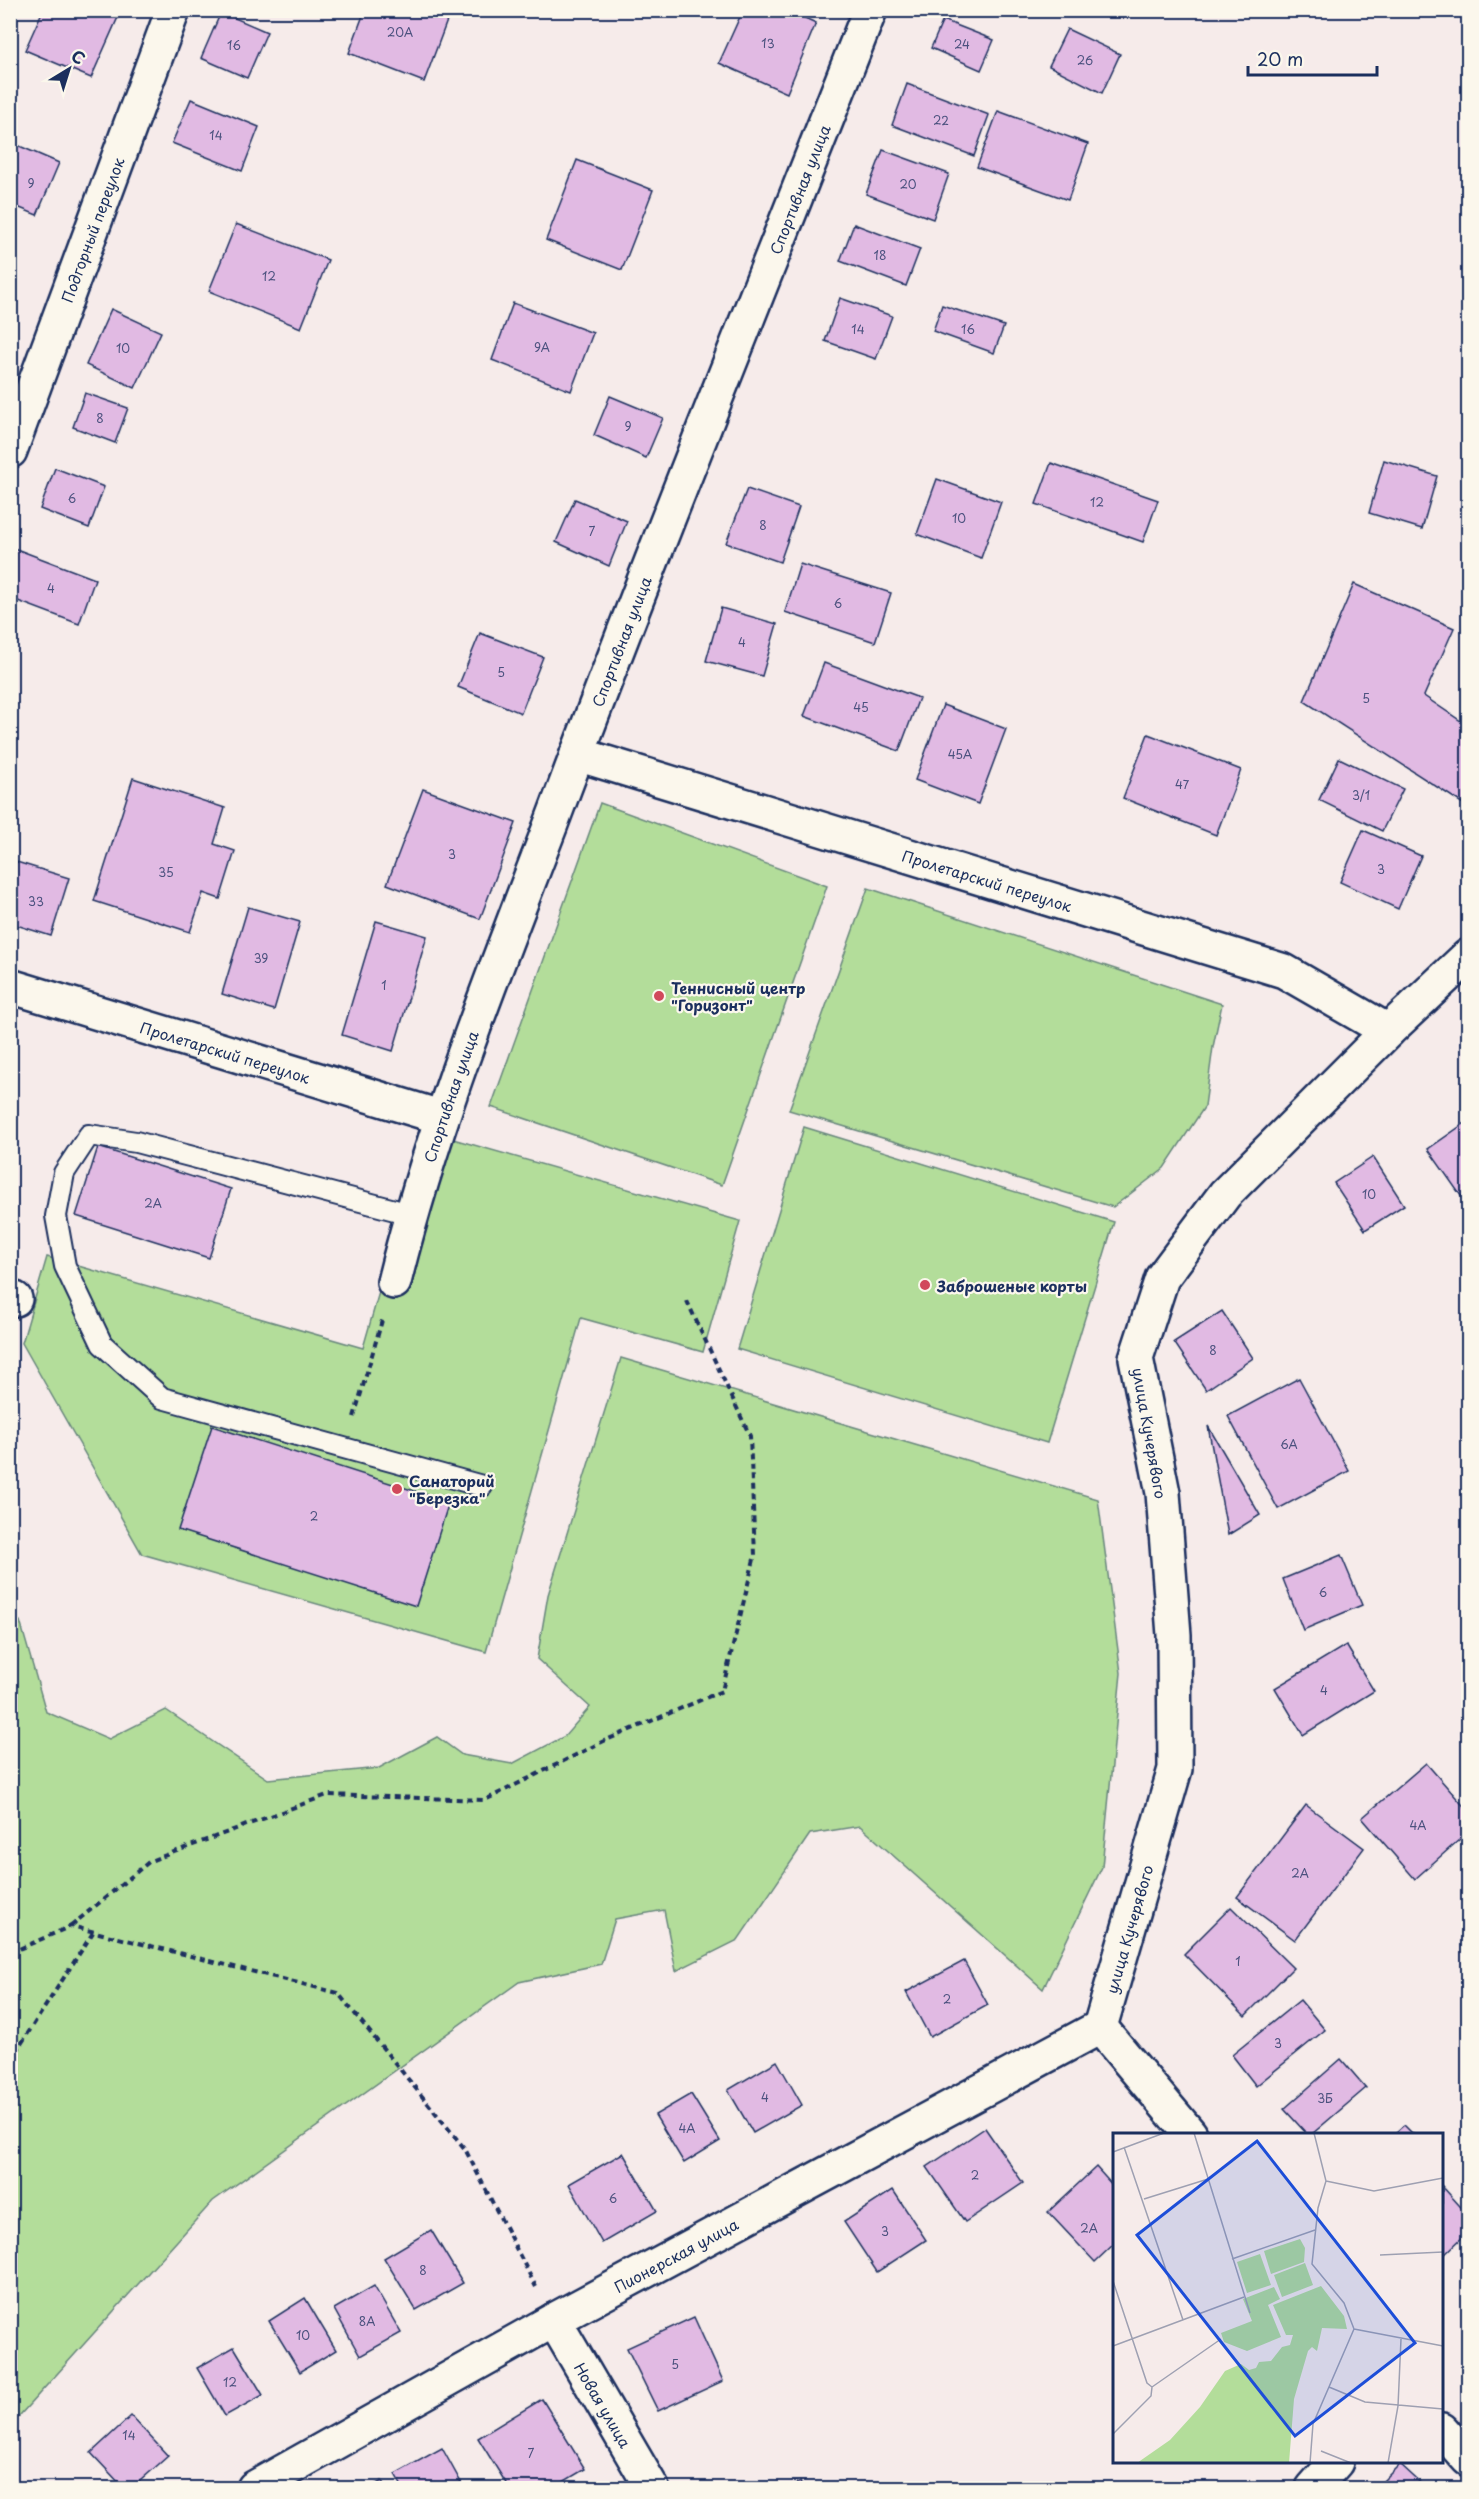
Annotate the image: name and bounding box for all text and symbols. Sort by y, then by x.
house number: 20А [387,23,413,41]
house number: 13 [761,34,775,52]
house number: 24 [954,35,970,53]
house number: 16 [227,36,241,54]
north arrow [39,39,99,99]
scale bar [1248,39,1377,77]
text: С [67,43,91,70]
text: 20 m [1257,45,1303,72]
house number: 26 [1077,51,1093,69]
house number: 22 [933,111,949,129]
street label: Спортивная улица [763,120,835,257]
house number: 14 [209,126,223,144]
street label: Подгорный переулок [54,154,129,305]
house number: 9 [27,174,35,192]
house number: 20 [899,175,917,193]
house number: 18 [874,246,886,264]
house number: 12 [262,267,276,285]
house number: 14 [851,320,865,338]
house number: 16 [961,320,975,338]
house number: 9А [534,338,550,356]
house number: 10 [116,339,130,357]
house number: 8 [96,409,104,427]
house number: 9 [624,417,632,435]
house number: 6 [68,489,76,507]
house number: 12 [1090,493,1104,511]
house number: 10 [952,509,966,527]
house number: 8 [759,516,767,534]
house number: 7 [589,522,596,540]
street label: Спортивная улица [585,572,656,710]
house number: 4 [47,579,55,597]
house number: 6 [834,594,842,612]
house number: 4 [738,633,746,651]
house number: 5 [497,663,505,681]
house number: 5 [1362,689,1370,707]
house number: 45 [853,698,869,716]
house number: 45А [948,745,972,763]
house number: 47 [1175,775,1190,793]
house number: 3/1 [1352,786,1370,804]
street label: Пролетарский переулок [899,843,1075,917]
house number: 3 [448,845,456,863]
house number: 3 [1377,860,1385,878]
house number: 35 [158,863,174,881]
house number: 33 [28,892,44,910]
house number: 39 [254,949,268,967]
house number: 1 [381,976,387,994]
place label: Теннисный центр "Горизонт" [671,976,805,1016]
marker: Теннисный центр "Горизонт" [652,989,666,1003]
street label: Пролетарский переулок [137,1015,313,1088]
street label: Спортивная улица [417,1027,483,1165]
house number: 10 [1362,1185,1376,1203]
house number: 2А [144,1194,162,1212]
place label: Заброшеные корты [936,1274,1087,1297]
marker: Заброшеные корты [918,1278,932,1292]
house number: 8 [1209,1341,1217,1359]
street label: улица Кучерявого [1127,1366,1173,1500]
house number: 6А [1280,1435,1298,1453]
place label: Санаторий "Березка" [409,1469,495,1509]
marker: Санаторий "Березка" [390,1482,404,1496]
house number: 2 [310,1507,318,1525]
house number: 6 [1319,1583,1327,1601]
house number: 4 [1320,1681,1328,1699]
house number: 4А [1409,1816,1427,1834]
street label: улица Кучерявого [1099,1862,1158,1996]
house number: 2А [1291,1864,1309,1882]
house number: 1 [1235,1952,1241,1970]
house number: 2 [943,1990,951,2008]
house number: 3 [1274,2034,1282,2052]
house number: 4 [761,2088,769,2106]
house number: 3Б [1317,2089,1333,2107]
house number: 4А [678,2119,696,2137]
inset map [1113,2133,1443,2463]
house number: 2 [971,2166,979,2184]
house number: 6 [609,2189,617,2207]
street label: Пионерская улица [609,2212,743,2297]
house number: 2А [1080,2219,1098,2237]
house number: 3 [881,2222,889,2240]
house number: 8 [419,2261,427,2279]
house number: 8А [359,2312,375,2330]
house number: 10 [296,2326,310,2344]
house number: 5 [671,2355,679,2373]
street label: Новая улица [569,2358,638,2452]
house number: 12 [223,2373,237,2391]
house number: 14 [122,2426,136,2444]
house number: 7 [528,2444,535,2462]

